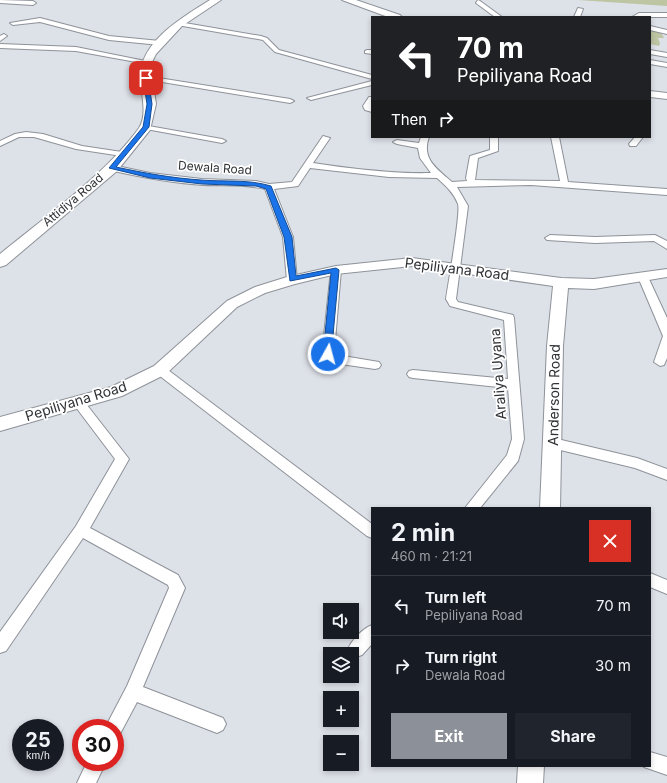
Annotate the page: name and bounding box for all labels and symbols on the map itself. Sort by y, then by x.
pin [129,61,163,95]
street label: Dewala Road [178,157,252,178]
street label: Attidiya Road [39,170,106,229]
street label: Pepiliyana Road [404,254,510,283]
street label: Araliya Uyana [486,328,509,420]
position arrow [307,333,349,375]
street label: Anderson Road [544,344,563,446]
street label: Pepiliyana Road [23,377,129,424]
speed limit sign: 30 [72,719,124,771]

